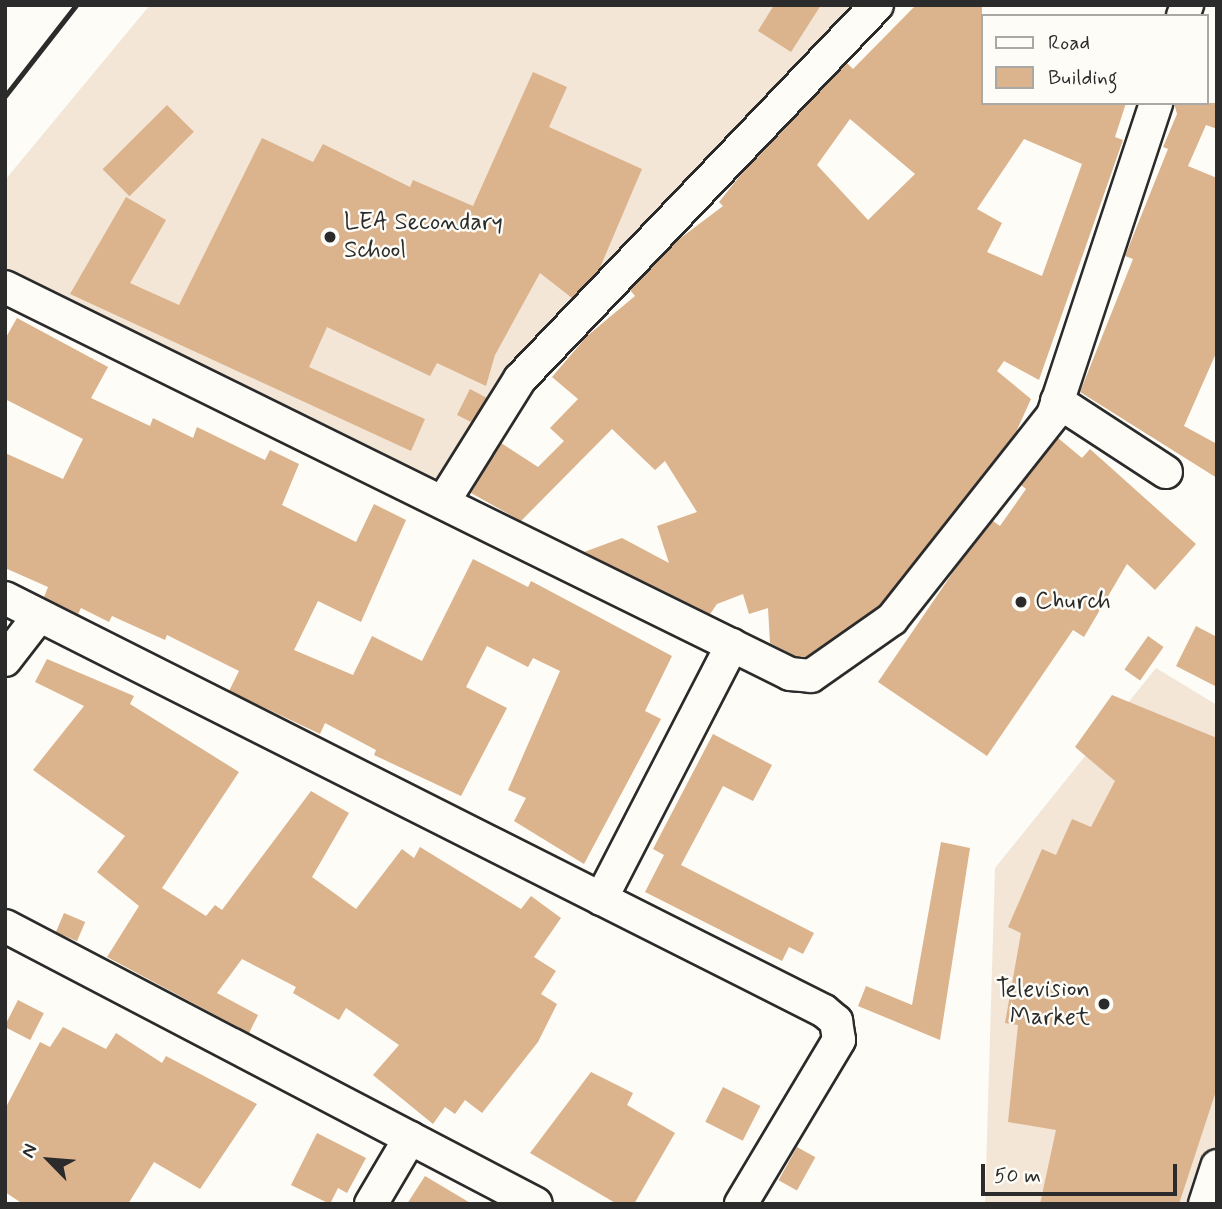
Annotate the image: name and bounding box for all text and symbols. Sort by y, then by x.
legend [981,14,1208,105]
text: Road [1048,29,1090,57]
text: Building [1048,64,1118,92]
place label: LEA Secondary School [344,209,506,265]
marker: LEA Secondary School [322,229,338,245]
place label: Church [1035,588,1111,616]
marker: Church [1013,594,1029,610]
place label: Television Market [996,976,1090,1032]
marker: Television Market [1096,996,1112,1012]
north arrow [14,1125,84,1195]
text: N [16,1140,44,1162]
scale bar [984,1150,1180,1194]
text: 50 m [994,1162,1041,1190]

